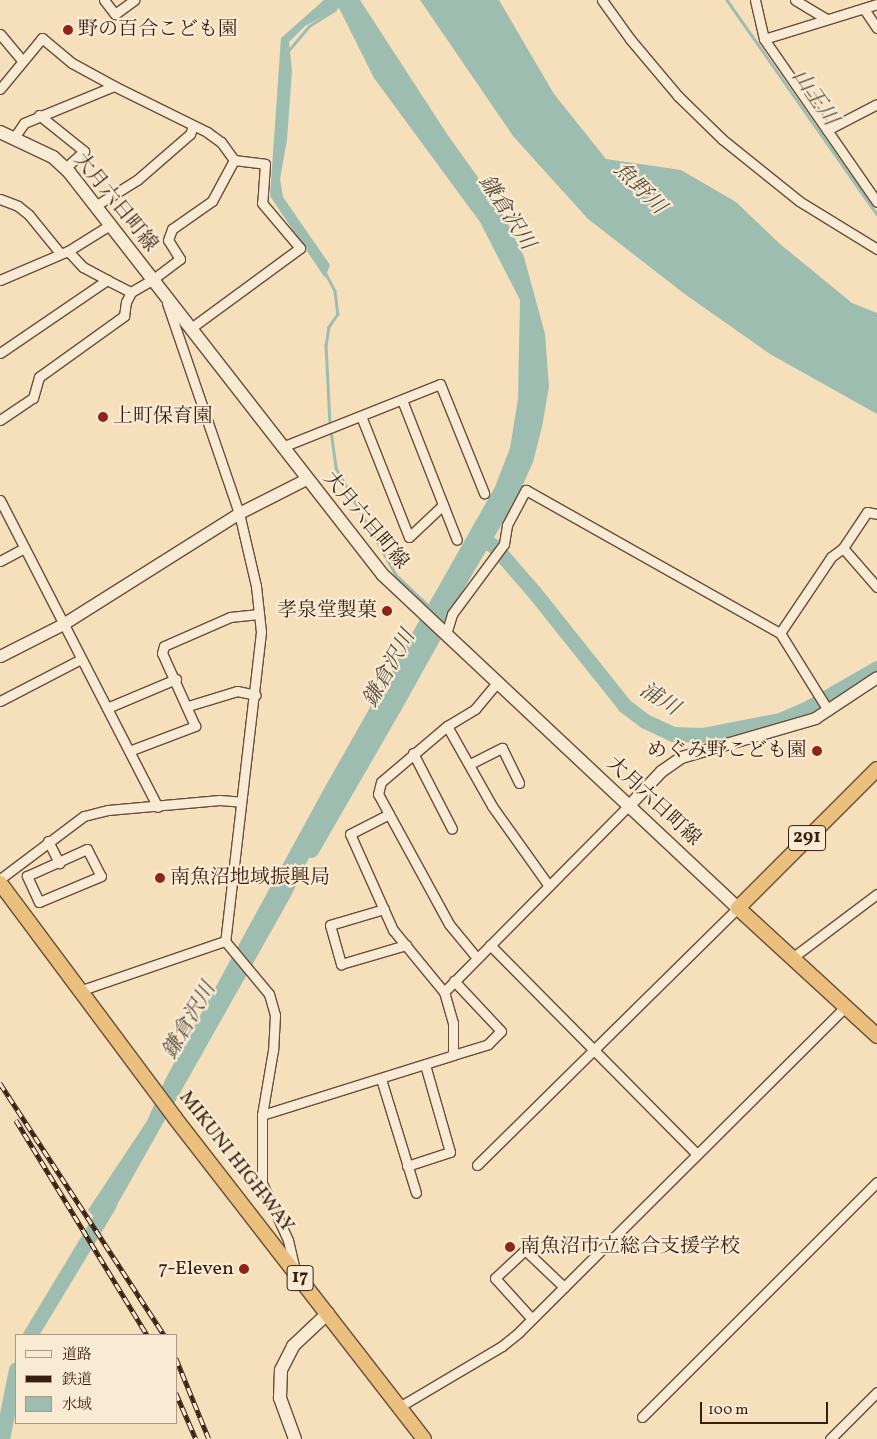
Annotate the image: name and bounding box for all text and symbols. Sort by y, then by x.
place label: 野の百合こども園 [78,18,238,42]
marker: 野の百合こども園 [62,24,74,36]
water label: 山王川 [786,65,842,131]
street label: 大月六日町線 [68,149,162,257]
water label: 魚野川 [608,158,670,220]
water label: 鎌倉沢川 [473,171,539,255]
place label: 上町保育園 [113,405,213,429]
marker: 上町保育園 [97,411,109,423]
street label: 大月六日町線 [317,467,413,575]
place label: 孝泉堂製菓 [277,599,377,623]
marker: 孝泉堂製菓 [381,605,393,617]
water label: 鎌倉沢川 [359,626,421,712]
water label: 浦川 [635,678,683,722]
place label: めぐみ野こども園 [647,739,807,763]
marker: めぐみ野こども園 [811,745,823,757]
street label: 大月六日町線 [601,752,705,852]
road number: 291 [787,821,827,854]
place label: 南魚沼地域振興局 [170,866,330,890]
marker: 南魚沼地域振興局 [154,872,166,884]
water label: 鎌倉沢川 [158,978,222,1064]
street label: MIKUNI HIGHWAY [173,1086,299,1238]
place label: 南魚沼市立総合支援学校 [520,1235,740,1259]
marker: 南魚沼市立総合支援学校 [504,1241,516,1253]
place label: 7-Eleven [158,1257,234,1281]
road number: 17 [286,1262,314,1294]
marker: 7-Eleven [238,1263,250,1275]
legend [15,1334,178,1424]
text: 道路 [62,1345,92,1366]
text: 鉄道 [62,1370,92,1391]
scale bar [702,1392,830,1424]
text: 水域 [62,1395,92,1416]
text: 100 m [708,1400,748,1421]

